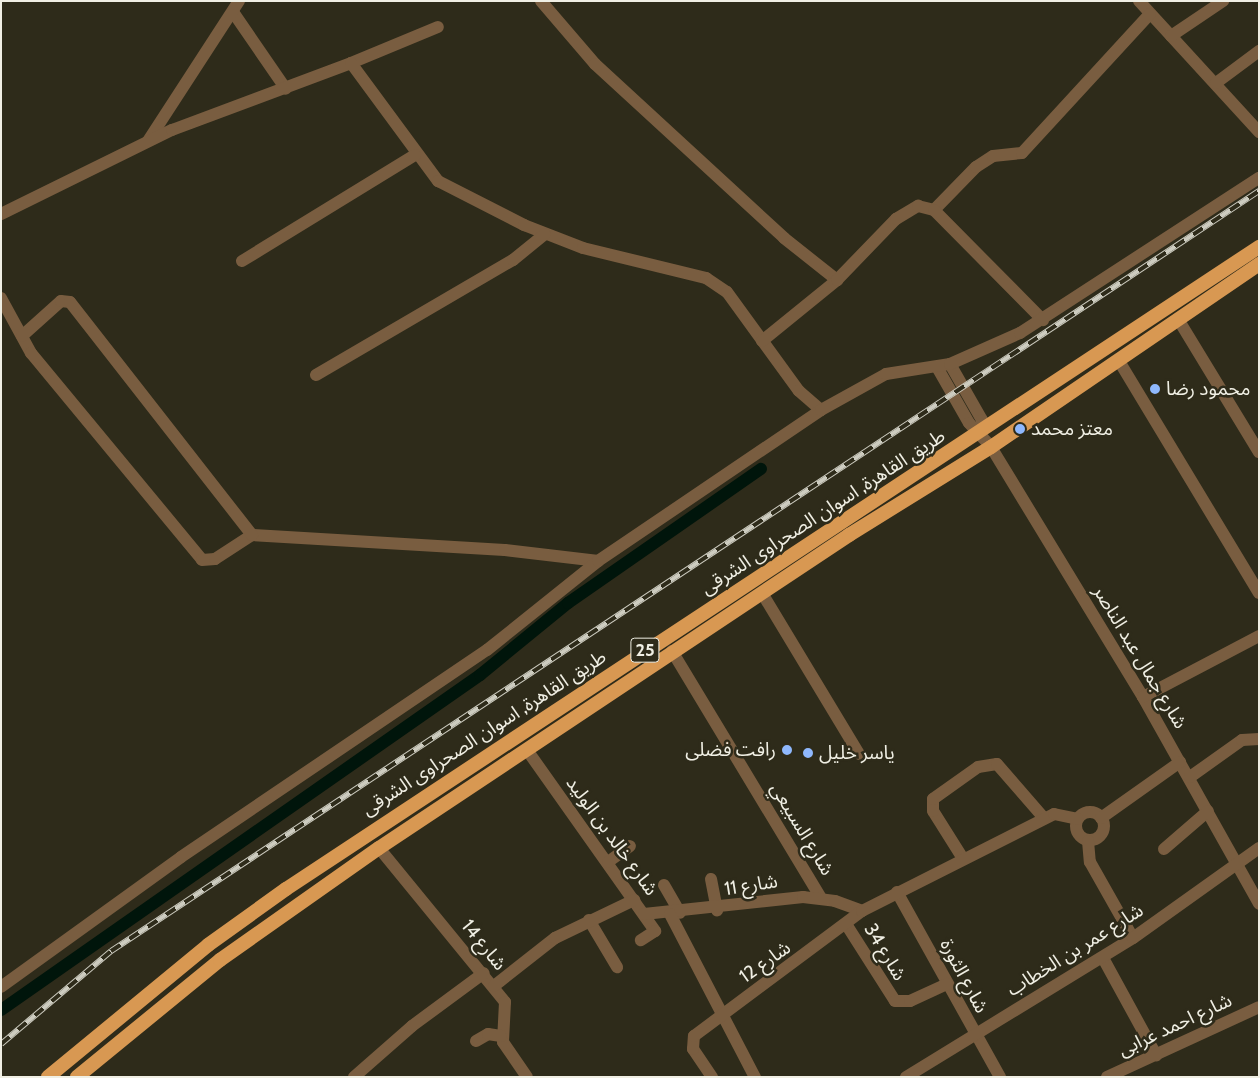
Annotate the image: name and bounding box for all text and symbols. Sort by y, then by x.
place label: محمود رضا [1166,378,1250,400]
marker: محمود رضا [1148,382,1162,396]
place label: معتز محمد [1031,418,1113,440]
marker: معتز محمد [1013,422,1027,436]
street label: طريق القاهرة, اسوان الصحراوى الشرقى [696,424,950,600]
street label: شارع جمال عبد الناصر [1088,581,1192,733]
road number: 25 [630,634,660,666]
street label: طريق القاهرة, اسوان الصحراوى الشرقى [357,645,611,821]
place label: رافت فضلى [685,739,776,761]
place label: ياسر خليل [819,742,895,764]
marker: رافت فضلى [780,743,794,757]
marker: ياسر خليل [801,746,815,760]
street label: شارع خالد بن الوليد [561,772,663,900]
street label: شارع السبيعي [765,778,839,880]
street label: شارع 11 [723,870,779,900]
street label: شارع عمر بن الخطاب [1003,899,1147,1001]
street label: شارع 14 [457,915,511,975]
street label: شارع 34 [859,919,911,985]
street label: شارع الثورة [935,935,993,1017]
street label: شارع 12 [735,936,795,988]
street label: شارع احمد عرابى [1115,989,1235,1061]

